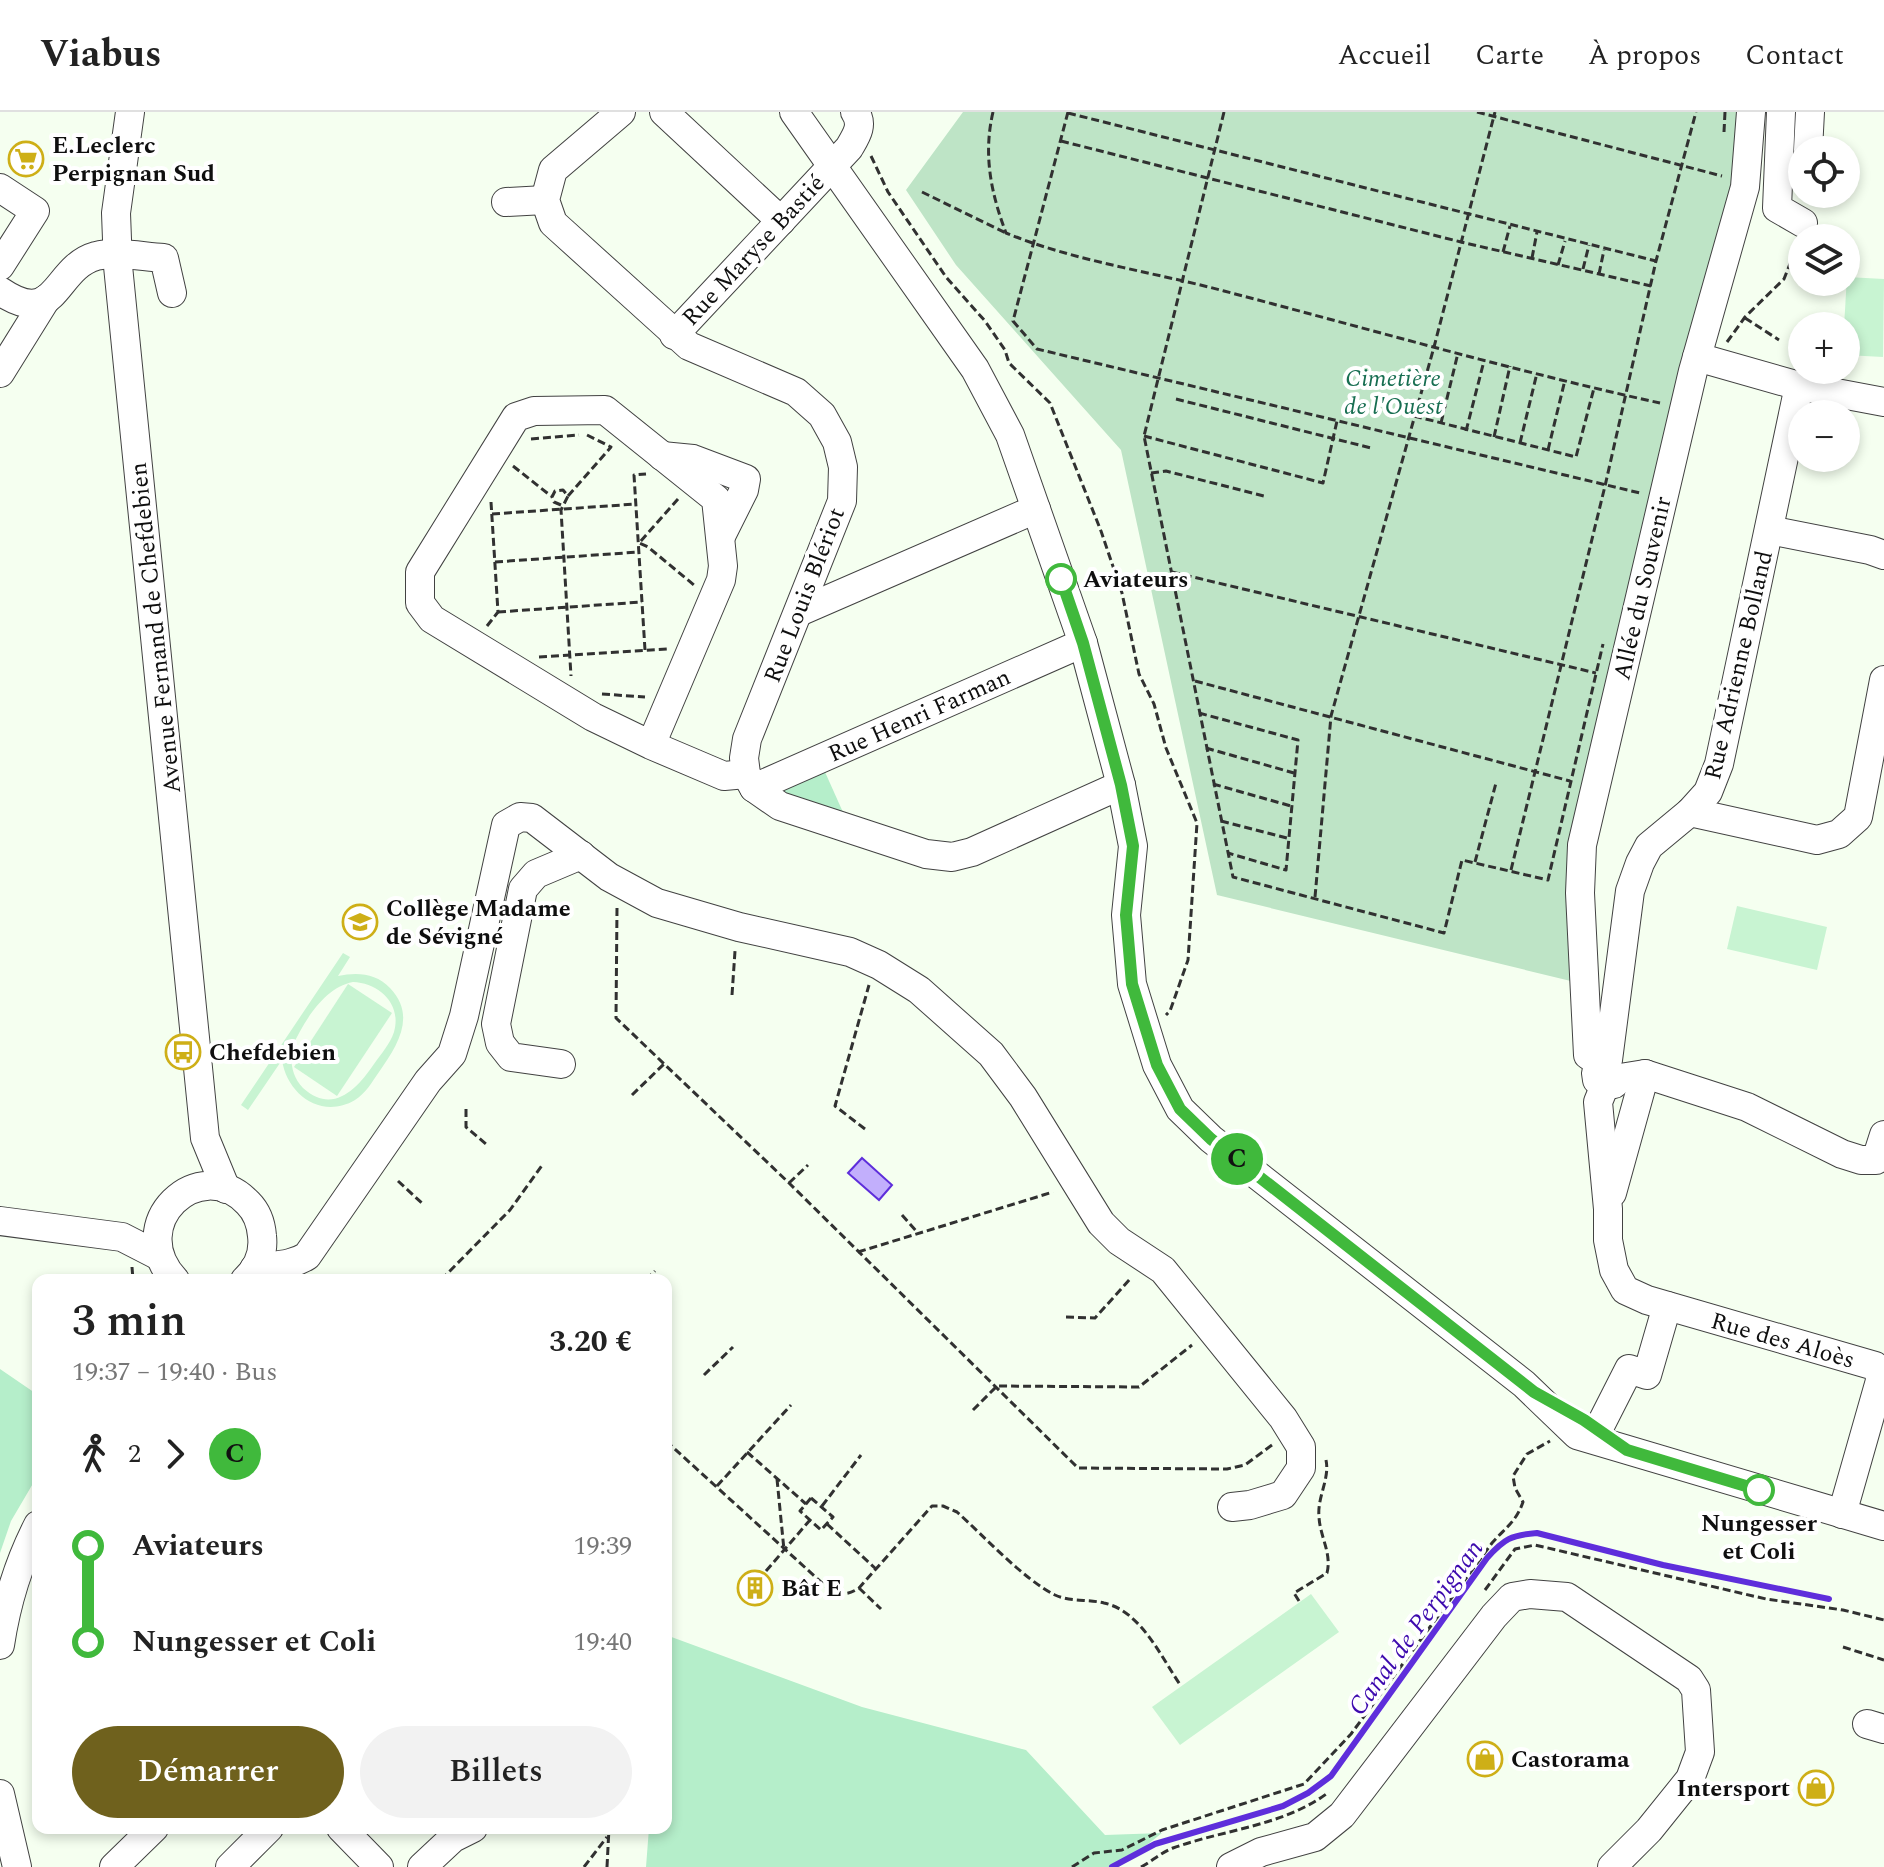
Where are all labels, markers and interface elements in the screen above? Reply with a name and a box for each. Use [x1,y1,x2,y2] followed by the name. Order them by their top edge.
[40,26,162,84] text: Viabus
[1338,34,1431,77] text: Accueil
[1475,34,1544,77] text: Carte
[1588,34,1701,77] text: À propos
[1745,34,1844,77] text: Contact
[52,128,215,192] place label: E.Leclerc Perpignan Sud
[1788,136,1860,472] map controls
[1788,136,1860,208] button: locate
[7,140,45,178] supermarket icon: E.Leclerc Perpignan Sud
[674,167,834,335] street label: Rue Maryse Bastié
[1788,224,1860,296] button: layers
[1788,312,1860,384] button: +
[1344,361,1443,425] park label: Cimetière de l'Ouest
[1788,400,1860,472] button: −
[121,460,191,795] street label: Avenue Fernand de Chefdebien
[1604,493,1682,684] street label: Allée du Souvenir
[755,502,855,688] street label: Rue Louis Blériot
[1695,547,1783,783] street label: Rue Adrienne Bolland
[1083,562,1188,598] place label: Aviateurs
[1046,564,1076,594] marker: Aviateurs
[822,659,1017,772] street label: Rue Henri Farman
[386,891,571,955] place label: Collège Madame de Sévigné
[341,903,379,941] school or university icon: Collège Madame de Sévigné
[164,1033,202,1071] bus stop icon: Chefdebien
[209,1035,336,1071] place label: Chefdebien
[1211,1133,1263,1185] line badge: C
[1227,1137,1247,1180] text: C
[72,1288,186,1355] text: 3 min
[1707,1303,1859,1379] street label: Rue des Aloès
[549,1319,632,1365] text: 3.20 €
[72,1352,277,1392] text: 19:37 – 19:40 · Bus
[72,1432,116,1476] icon: walk
[153,1432,197,1476] icon: forward
[225,1432,245,1475] text: C
[128,1434,141,1474] text: 2
[1744,1475,1774,1505] marker: Nungesser et Coli
[1701,1506,1818,1570] place label: Nungesser et Coli
[132,1523,264,1569] text: Aviateurs
[573,1526,632,1566] text: 19:39
[1338,1531,1494,1724] water label: Canal de Perpignan
[736,1569,774,1607] building icon: Bât E
[781,1571,842,1607] place label: Bât E
[132,1619,376,1665] text: Nungesser et Coli
[573,1622,632,1662] text: 19:40
[72,1726,344,1818] button: Démarrer
[360,1726,632,1818] button: Billets
[1466,1740,1504,1778] shop icon: Castorama
[1511,1742,1630,1778] place label: Castorama
[1797,1769,1835,1807] shop icon: Intersport
[1676,1771,1790,1807] place label: Intersport

